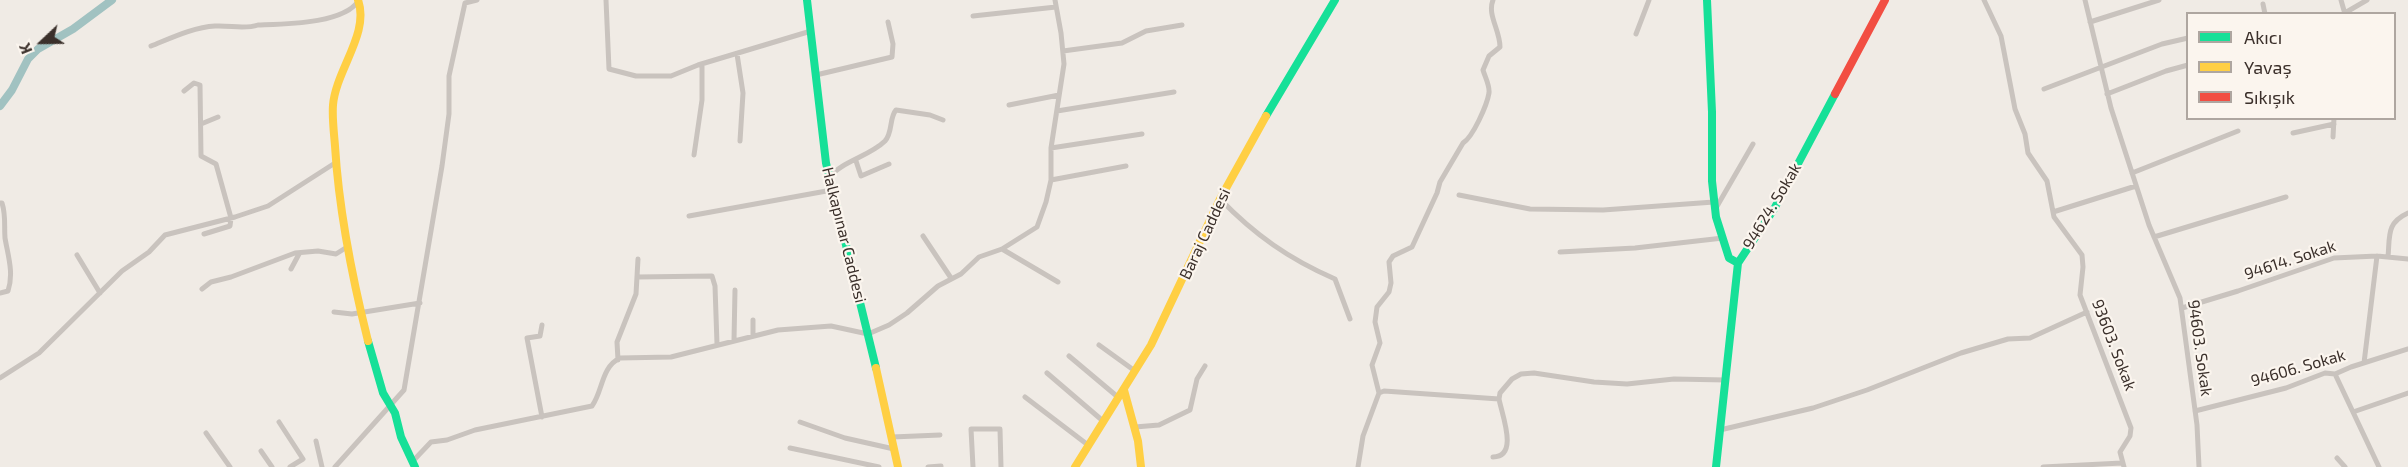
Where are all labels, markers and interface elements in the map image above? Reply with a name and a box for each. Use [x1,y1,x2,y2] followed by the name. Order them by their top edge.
[12,12,72,72] north arrow
[2186,12,2396,120] legend
[2244,26,2282,48] text: Akıcı
[14,41,36,57] text: K
[2244,56,2292,78] text: Yavaş
[2244,86,2295,108] text: Sıkışık
[1739,159,1805,253] street label: 94624. Sokak
[818,165,870,305] street label: Halkapınar Caddesi
[1176,185,1234,283] street label: Baraj Caddesi
[2242,236,2338,284] street label: 94614. Sokak
[2088,297,2140,393] street label: 93603. Sokak
[2184,299,2216,397] street label: 94603. Sokak
[2249,345,2347,391] street label: 94606. Sokak

